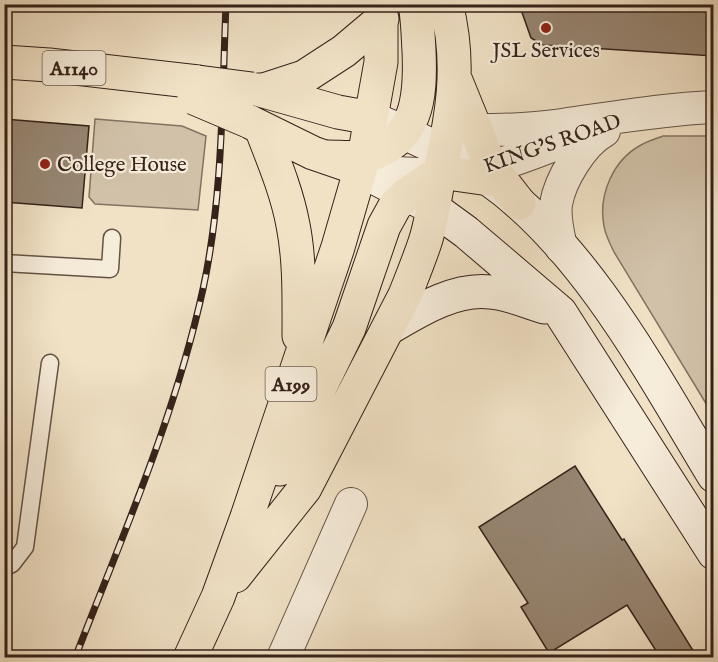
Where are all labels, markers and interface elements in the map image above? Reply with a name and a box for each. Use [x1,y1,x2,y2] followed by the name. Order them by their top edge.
[539,21,553,35] marker: JSL Services
[490,38,600,65] place label: JSL Services
[42,51,106,85] road number: A1140
[480,108,625,181] street label: KING'S ROAD
[57,152,187,179] place label: College House
[38,157,52,171] marker: College House
[266,367,316,401] road number: A199

